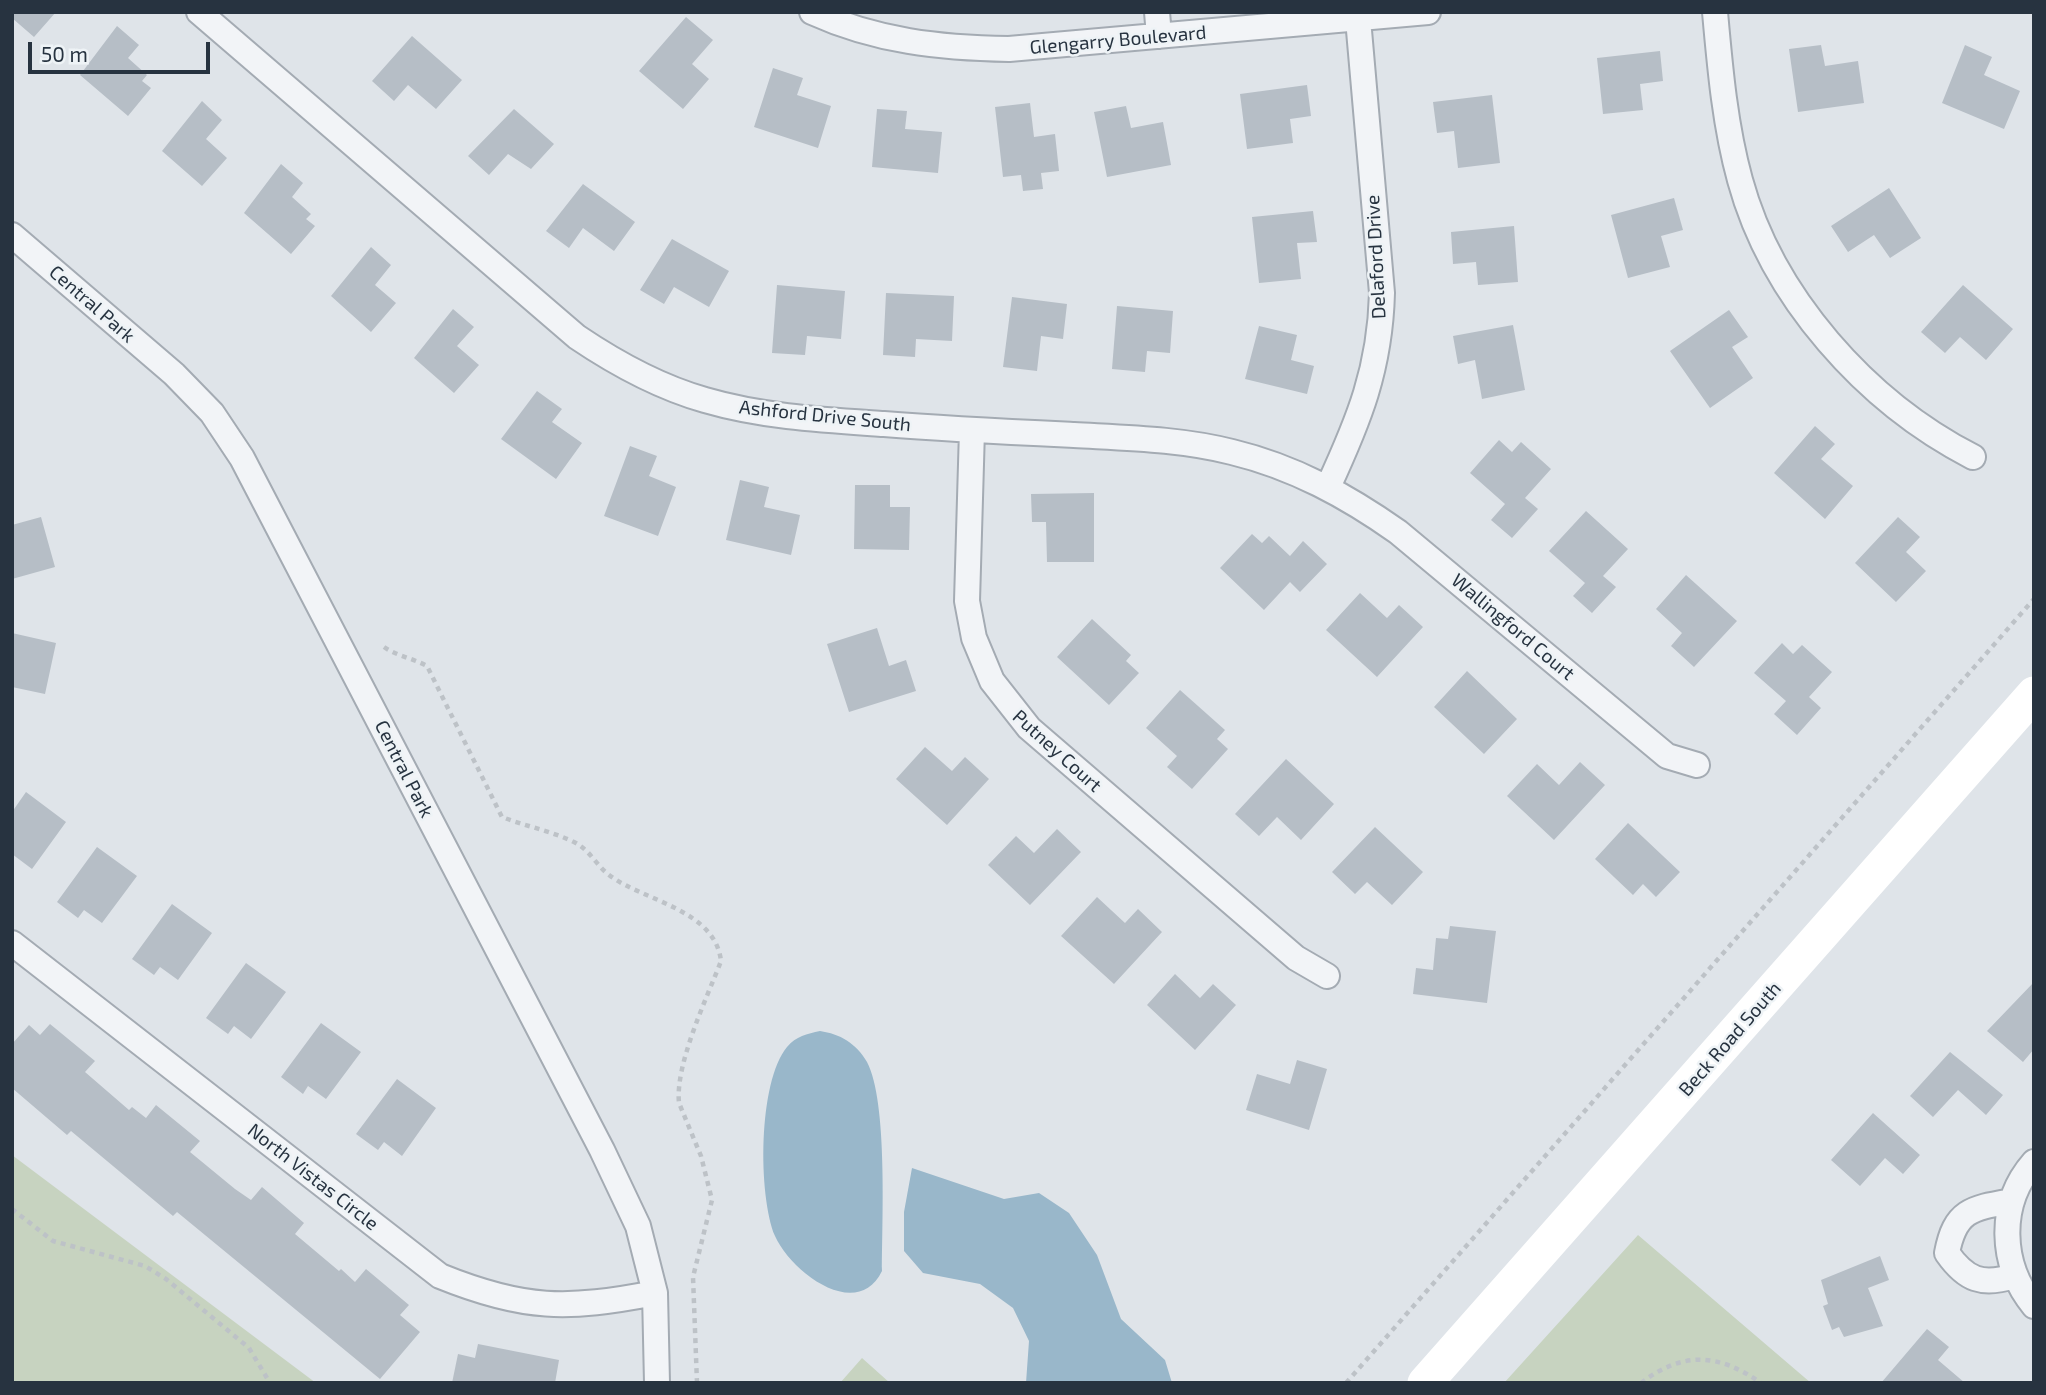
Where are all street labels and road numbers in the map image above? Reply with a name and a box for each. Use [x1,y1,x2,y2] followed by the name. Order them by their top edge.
[1029,21,1207,59] street label: Glengarry Boulevard
[1361,194,1391,320] street label: Delaford Drive
[44,261,140,347] street label: Central Park
[738,396,912,436] street label: Ashford Drive South
[1447,569,1579,685] street label: Wallingford Court
[1008,705,1106,797] street label: Putney Court
[370,717,438,821] street label: Central Park
[1674,977,1786,1101] street label: Beck Road South
[243,1119,383,1235] street label: North Vistas Circle

